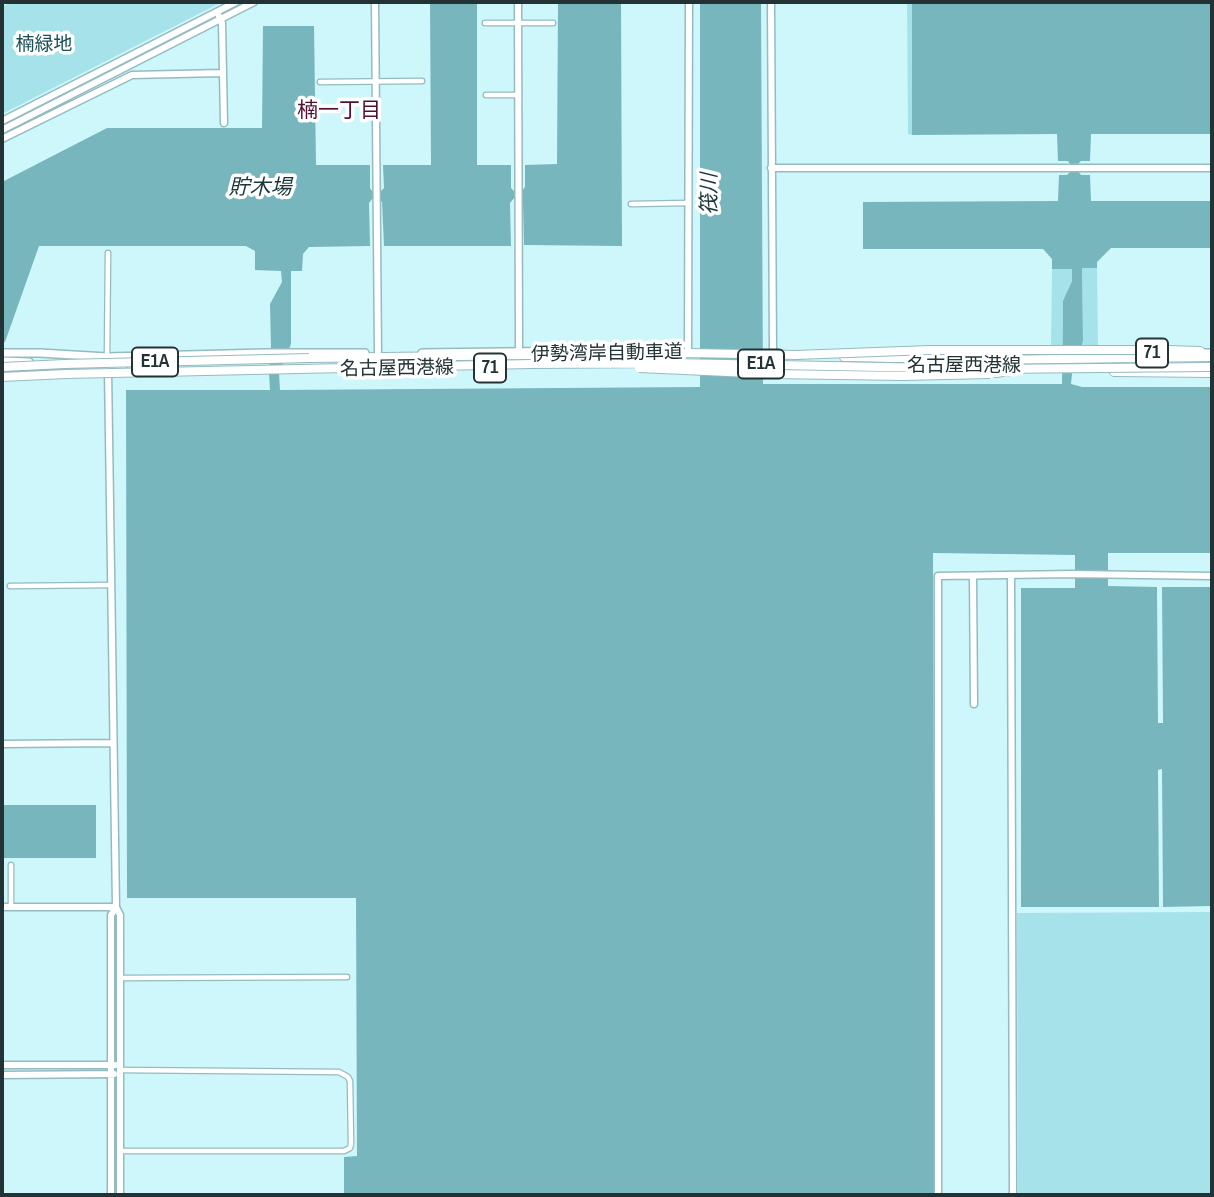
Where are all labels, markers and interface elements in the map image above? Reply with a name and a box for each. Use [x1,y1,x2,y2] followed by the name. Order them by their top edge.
[16,34,72,56] park label: 楠緑地
[297,98,381,124] district label: 楠一丁目
[697,173,723,215] water label: 筏川
[229,175,291,201] water label: 貯木場
[1136,338,1168,368] road number: 71
[531,341,683,367] street label: 伊勢湾岸自動車道
[132,348,178,376] road number: E1A
[738,350,784,378] road number: E1A
[474,354,506,382] road number: 71
[907,355,1021,377] street label: 名古屋西港線
[340,357,454,381] street label: 名古屋西港線

